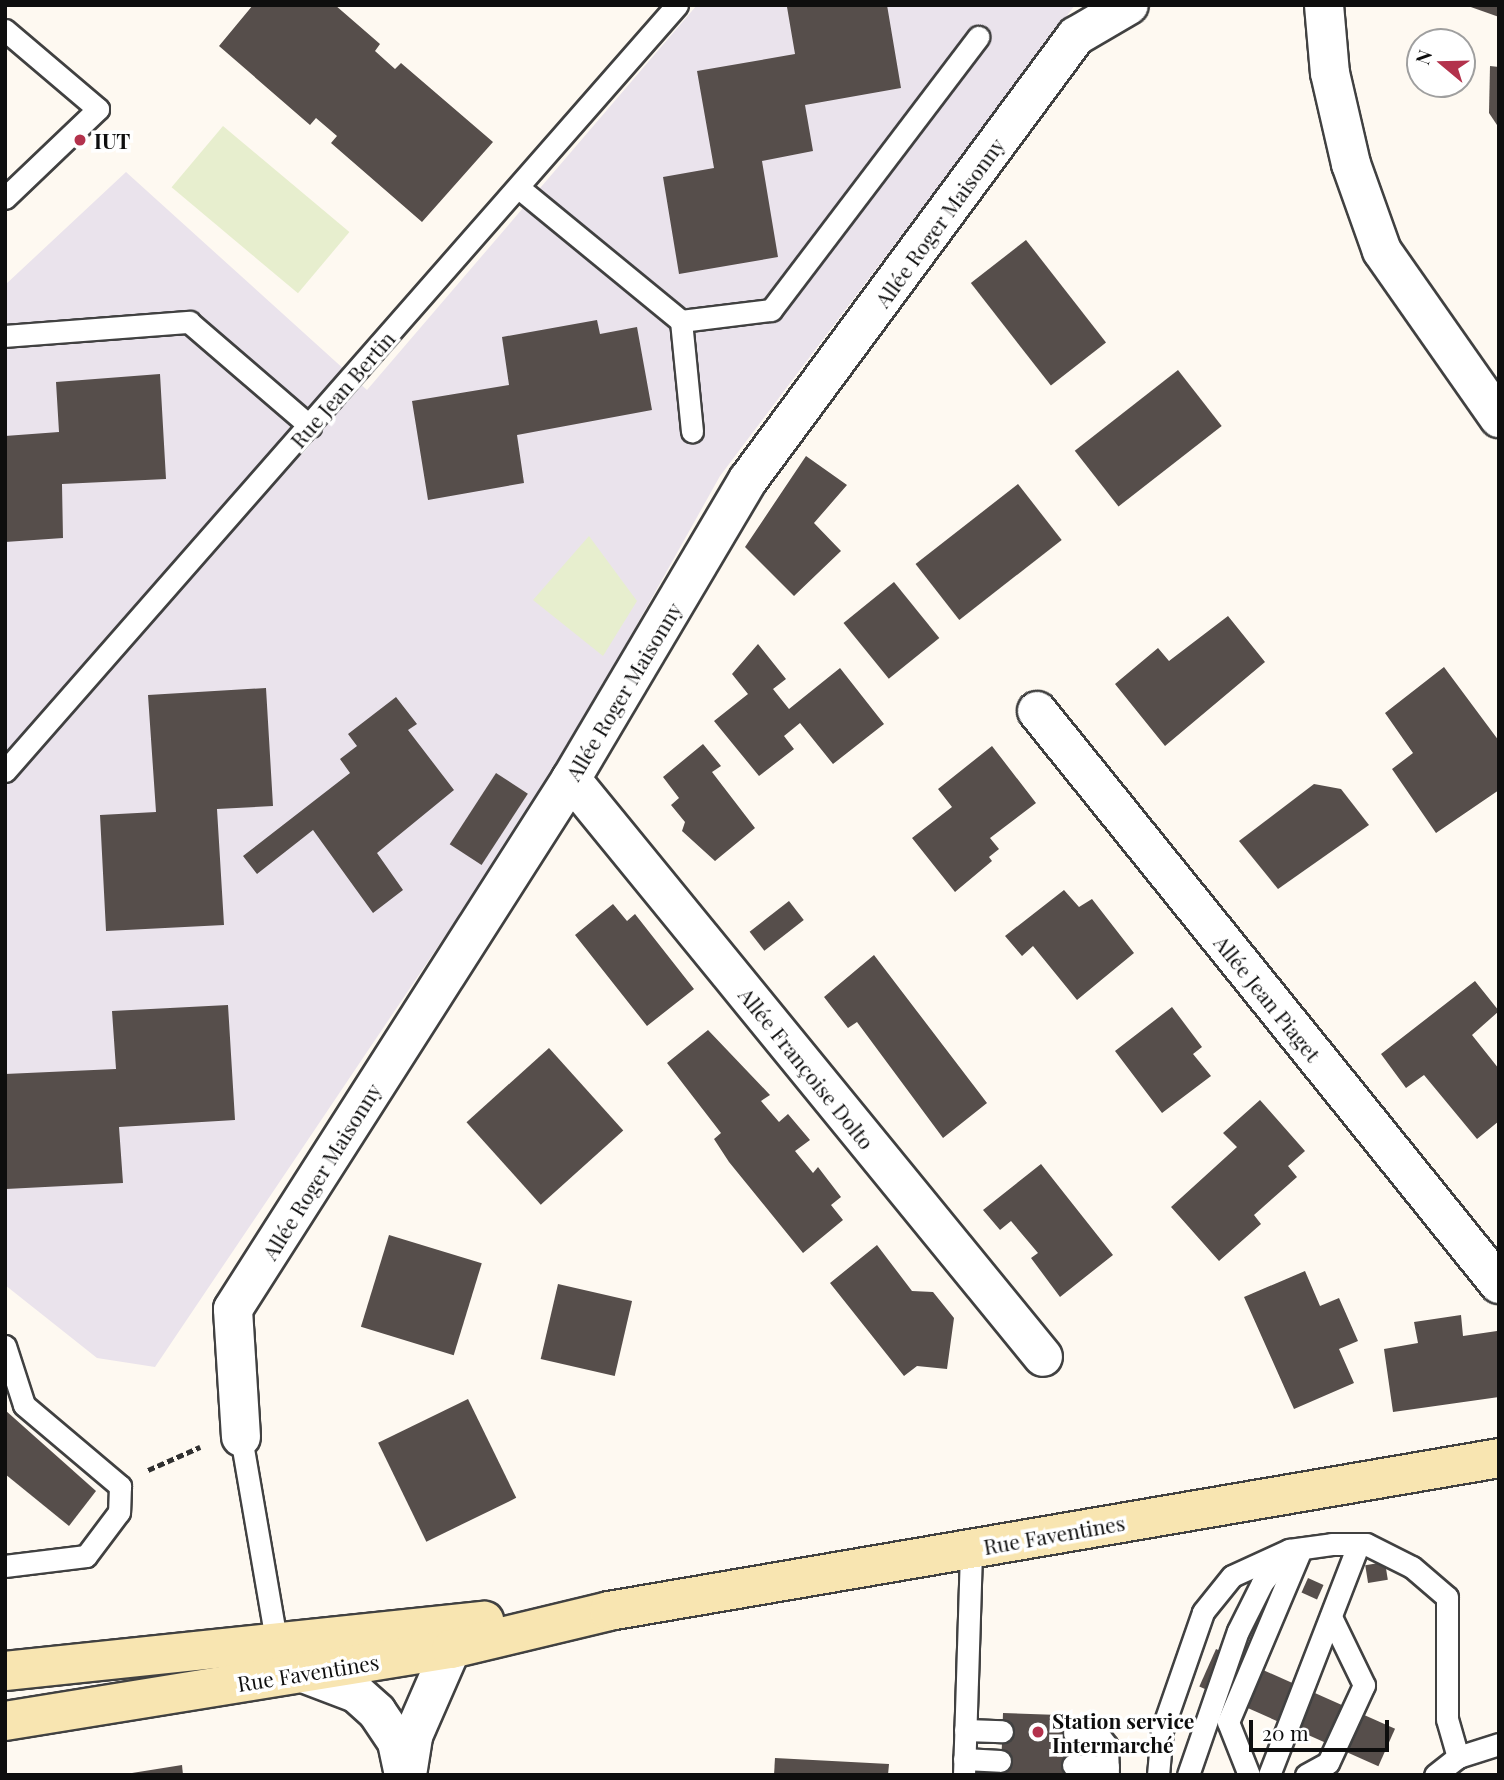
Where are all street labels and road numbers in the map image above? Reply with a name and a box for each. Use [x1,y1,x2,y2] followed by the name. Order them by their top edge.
[869,132,1009,312] street label: Allée Roger Maisonny
[285,326,399,452] street label: Rue Jean Bertin
[560,597,686,785] street label: Allée Roger Maisonny
[1210,930,1326,1066] street label: Allée Jean Piaget
[734,982,880,1154] street label: Allée Françoise Dolto
[256,1078,386,1264] street label: Allée Roger Maisonny
[981,1509,1127,1559] street label: Rue Faventines
[235,1648,381,1696] street label: Rue Faventines

